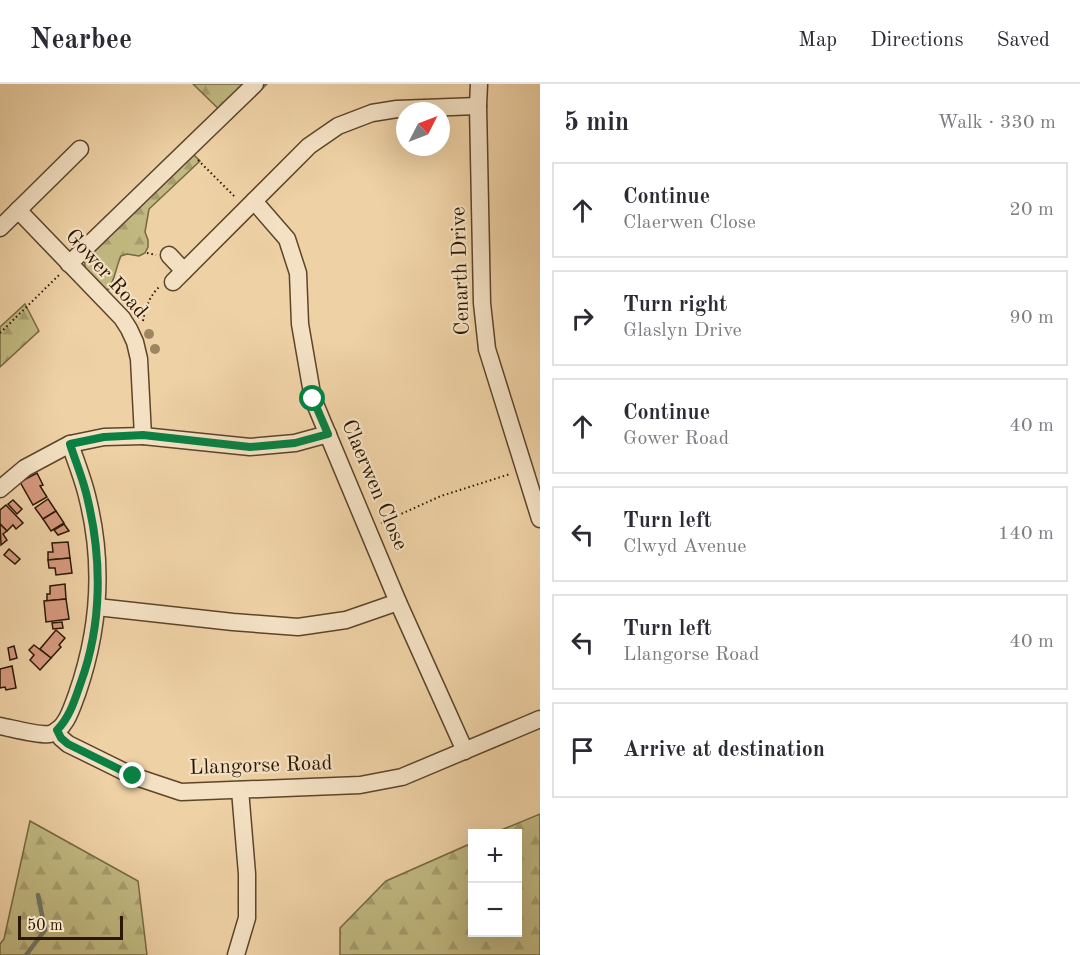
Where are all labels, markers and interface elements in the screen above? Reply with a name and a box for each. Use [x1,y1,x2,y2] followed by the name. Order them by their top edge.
[30,27,132,55] text: Nearbee
[798,30,837,51] text: Map
[870,30,964,51] text: Directions
[997,30,1050,51] text: Saved
[396,102,450,156] north arrow
[564,110,629,136] text: 5 min
[937,113,1056,133] text: Walk · 330 m
[623,186,710,208] text: Continue
[566,194,599,227] icon: ahead
[1009,200,1054,220] text: 20 m
[448,206,474,336] street label: Cenarth Drive
[623,213,756,233] text: Claerwen Close
[61,226,151,322] street label: Gower Road
[623,294,727,316] text: Turn right
[566,302,599,335] icon: right
[1009,308,1054,328] text: 90 m
[623,321,742,341] text: Glaslyn Drive
[299,385,325,411] route start
[623,402,710,424] text: Continue
[566,410,599,443] icon: ahead
[1009,416,1054,436] text: 40 m
[337,417,411,553] street label: Claerwen Close
[623,429,729,449] text: Gower Road
[623,510,712,532] text: Turn left
[566,518,599,551] icon: left
[998,524,1054,544] text: 140 m
[623,537,747,557] text: Clwyd Avenue
[623,618,712,640] text: Turn left
[566,626,599,659] icon: left
[1009,632,1054,652] text: 40 m
[623,645,759,665] text: Llangorse Road
[566,734,599,767] icon: arrive
[623,739,825,761] text: Arrive at destination
[189,753,333,779] street label: Llangorse Road
[119,762,145,788] route end
[468,829,522,937] map controls
[468,829,522,883] button: +
[468,883,522,937] button: −
[18,913,123,940] scale bar
[27,918,63,934] text: 50 m

